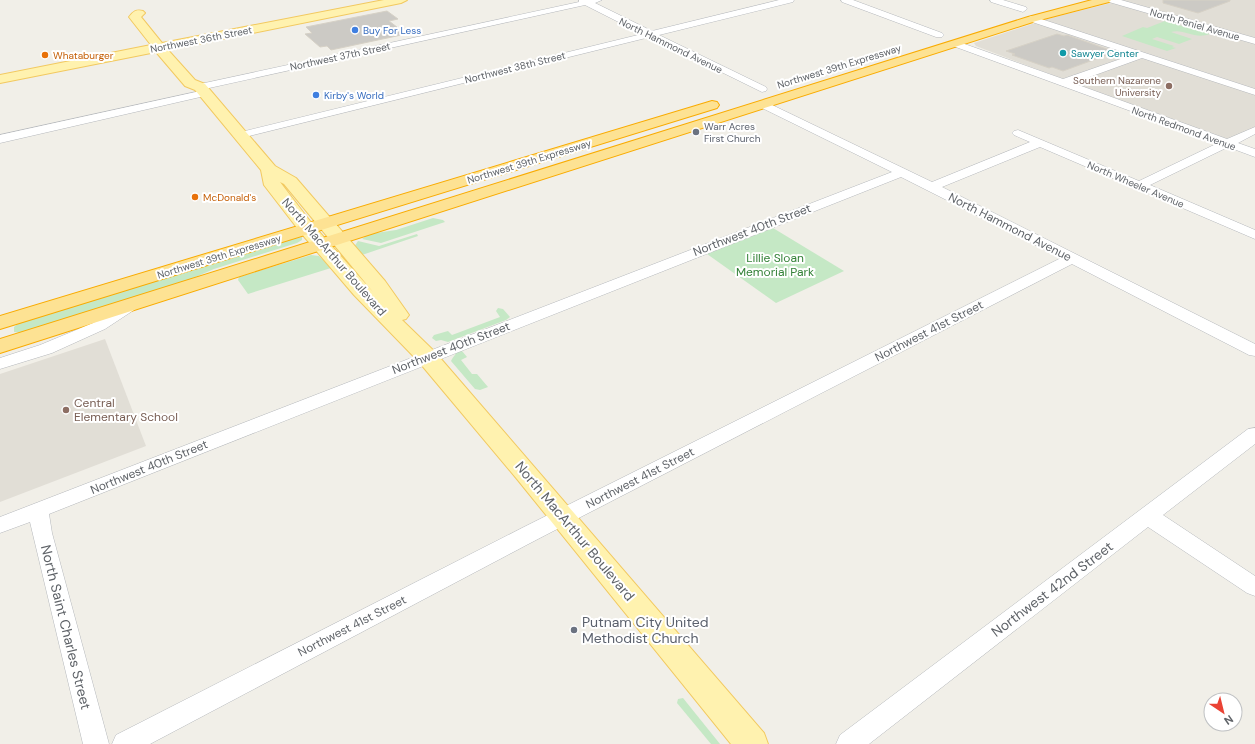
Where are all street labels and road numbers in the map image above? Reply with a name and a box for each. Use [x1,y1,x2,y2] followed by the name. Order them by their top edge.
[1148,5,1242,44] street label: North Peniel Avenue
[617,15,725,76] street label: North Hammond Avenue
[149,23,253,56] street label: Northwest 36th Street
[289,39,392,73] street label: Northwest 37th Street
[775,41,903,92] street label: Northwest 39th Expressway
[463,49,567,86] street label: Northwest 38th Street
[1130,104,1238,153] street label: North Redmond Avenue
[465,136,593,187] street label: Northwest 39th Expressway
[1085,158,1186,211] street label: North Wheeler Avenue
[946,189,1074,265] street label: North Hammond Avenue
[278,195,390,319] street label: North MacArthur Boulevard
[691,200,814,260] street label: Northwest 40th Street
[155,231,283,282] street label: Northwest 39th Expressway
[872,297,986,365] street label: Northwest 41st Street
[390,318,513,378] street label: Northwest 40th Street
[88,436,210,498] street label: Northwest 40th Street
[583,444,697,512] street label: Northwest 41st Street
[511,458,639,604] street label: North MacArthur Boulevard
[988,537,1116,641] street label: Northwest 42nd Street
[37,543,95,711] street label: North Saint Charles Street
[295,592,409,660] street label: Northwest 41st Street

